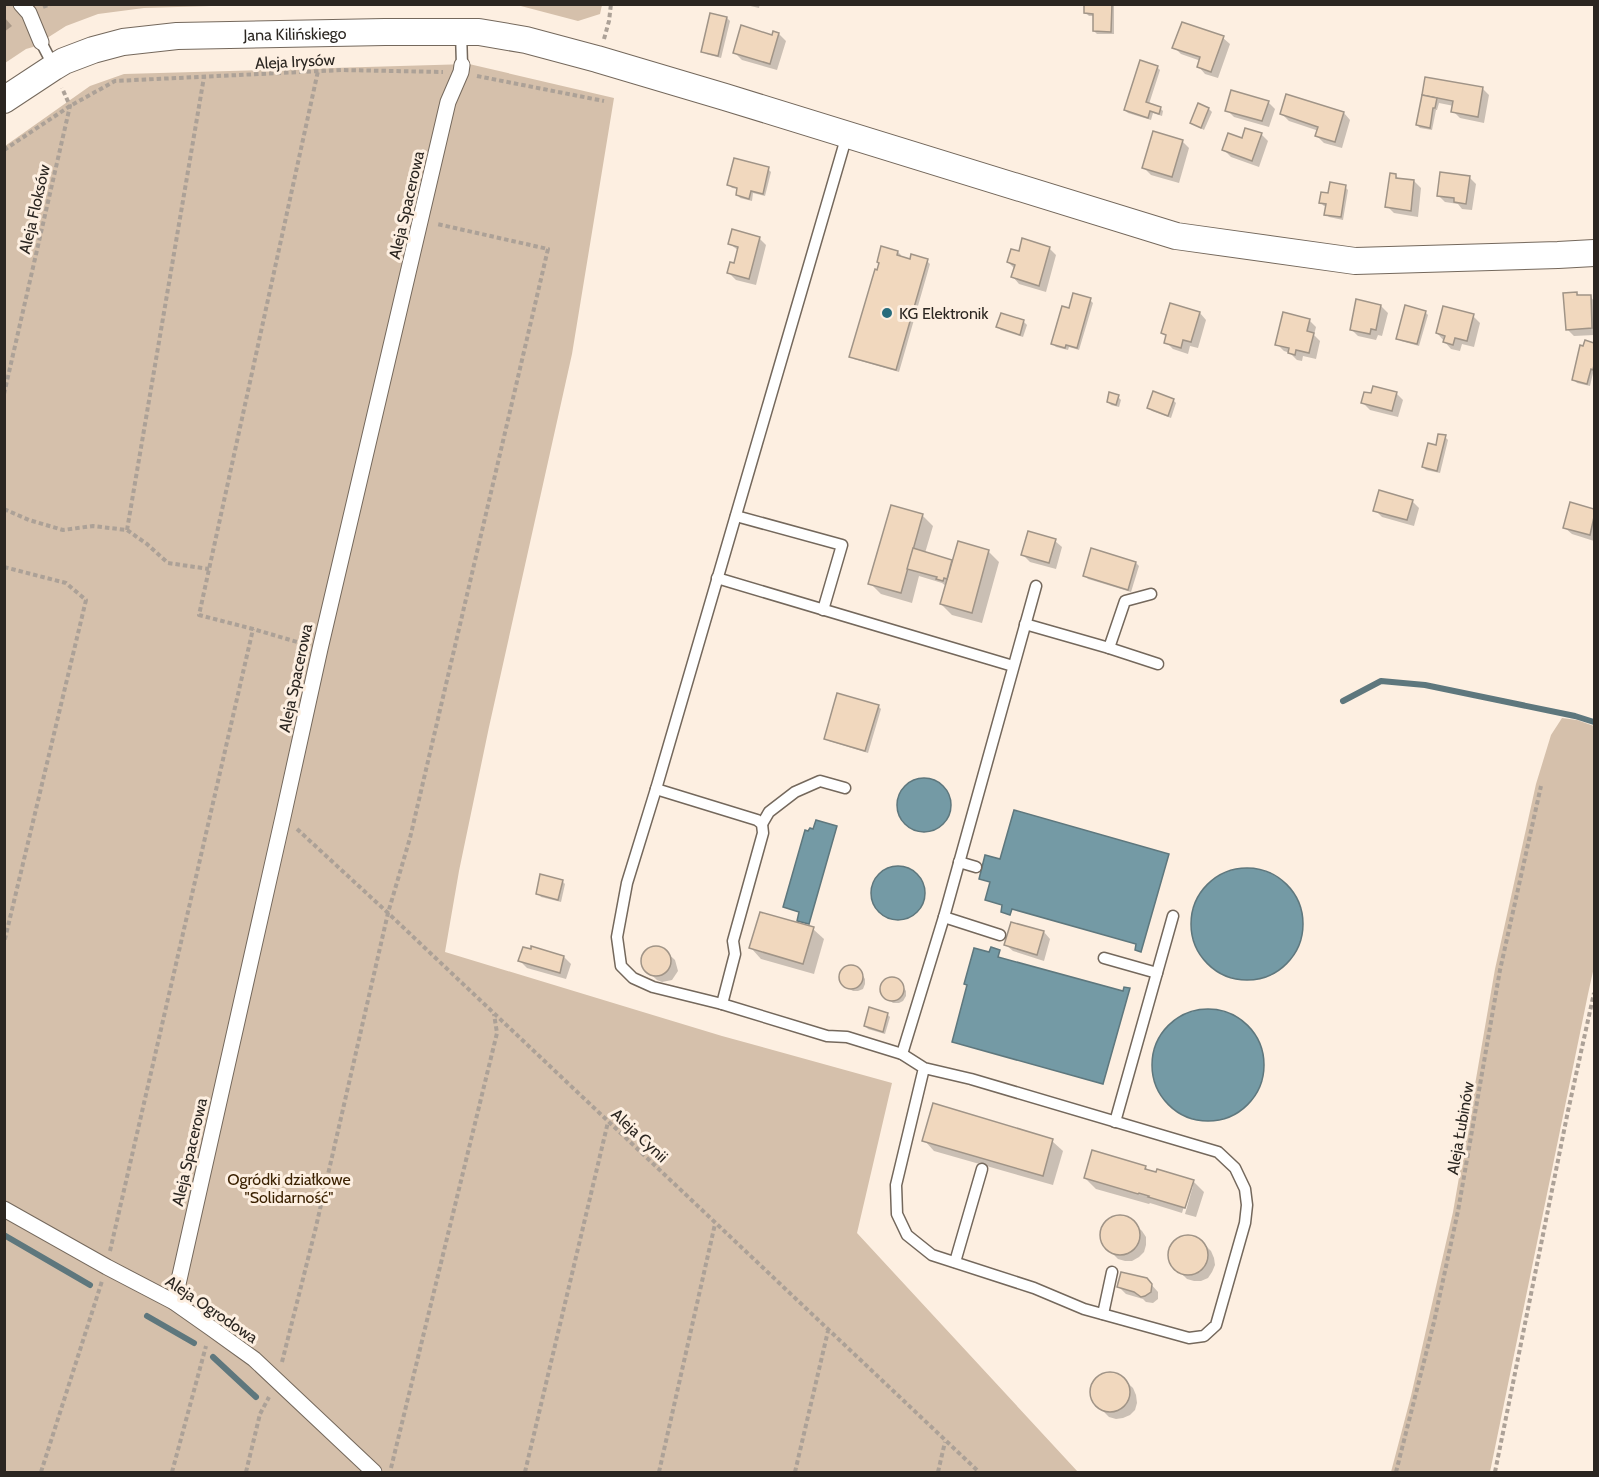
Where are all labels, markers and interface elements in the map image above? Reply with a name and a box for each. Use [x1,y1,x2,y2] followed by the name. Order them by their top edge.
[242,24,347,45] street label: Jana Kilińskiego
[254,50,336,73] street label: Aleja Irysów
[385,149,428,261] street label: Aleja Spacerowa
[15,162,54,256] street label: Aleja Floksów
[899,304,989,323] place label: KG Elektronik
[880,306,894,320] marker: KG Elektronik
[275,622,316,734] street label: Aleja Spacerowa
[1443,1080,1478,1176] street label: Aleja Łubinów
[168,1096,211,1208] street label: Aleja Spacerowa
[608,1105,672,1166] street label: Aleja Cynii
[227,1170,351,1207] park label: Ogródki działkowe "Solidarność"
[162,1272,262,1347] street label: Aleja Ogrodowa

